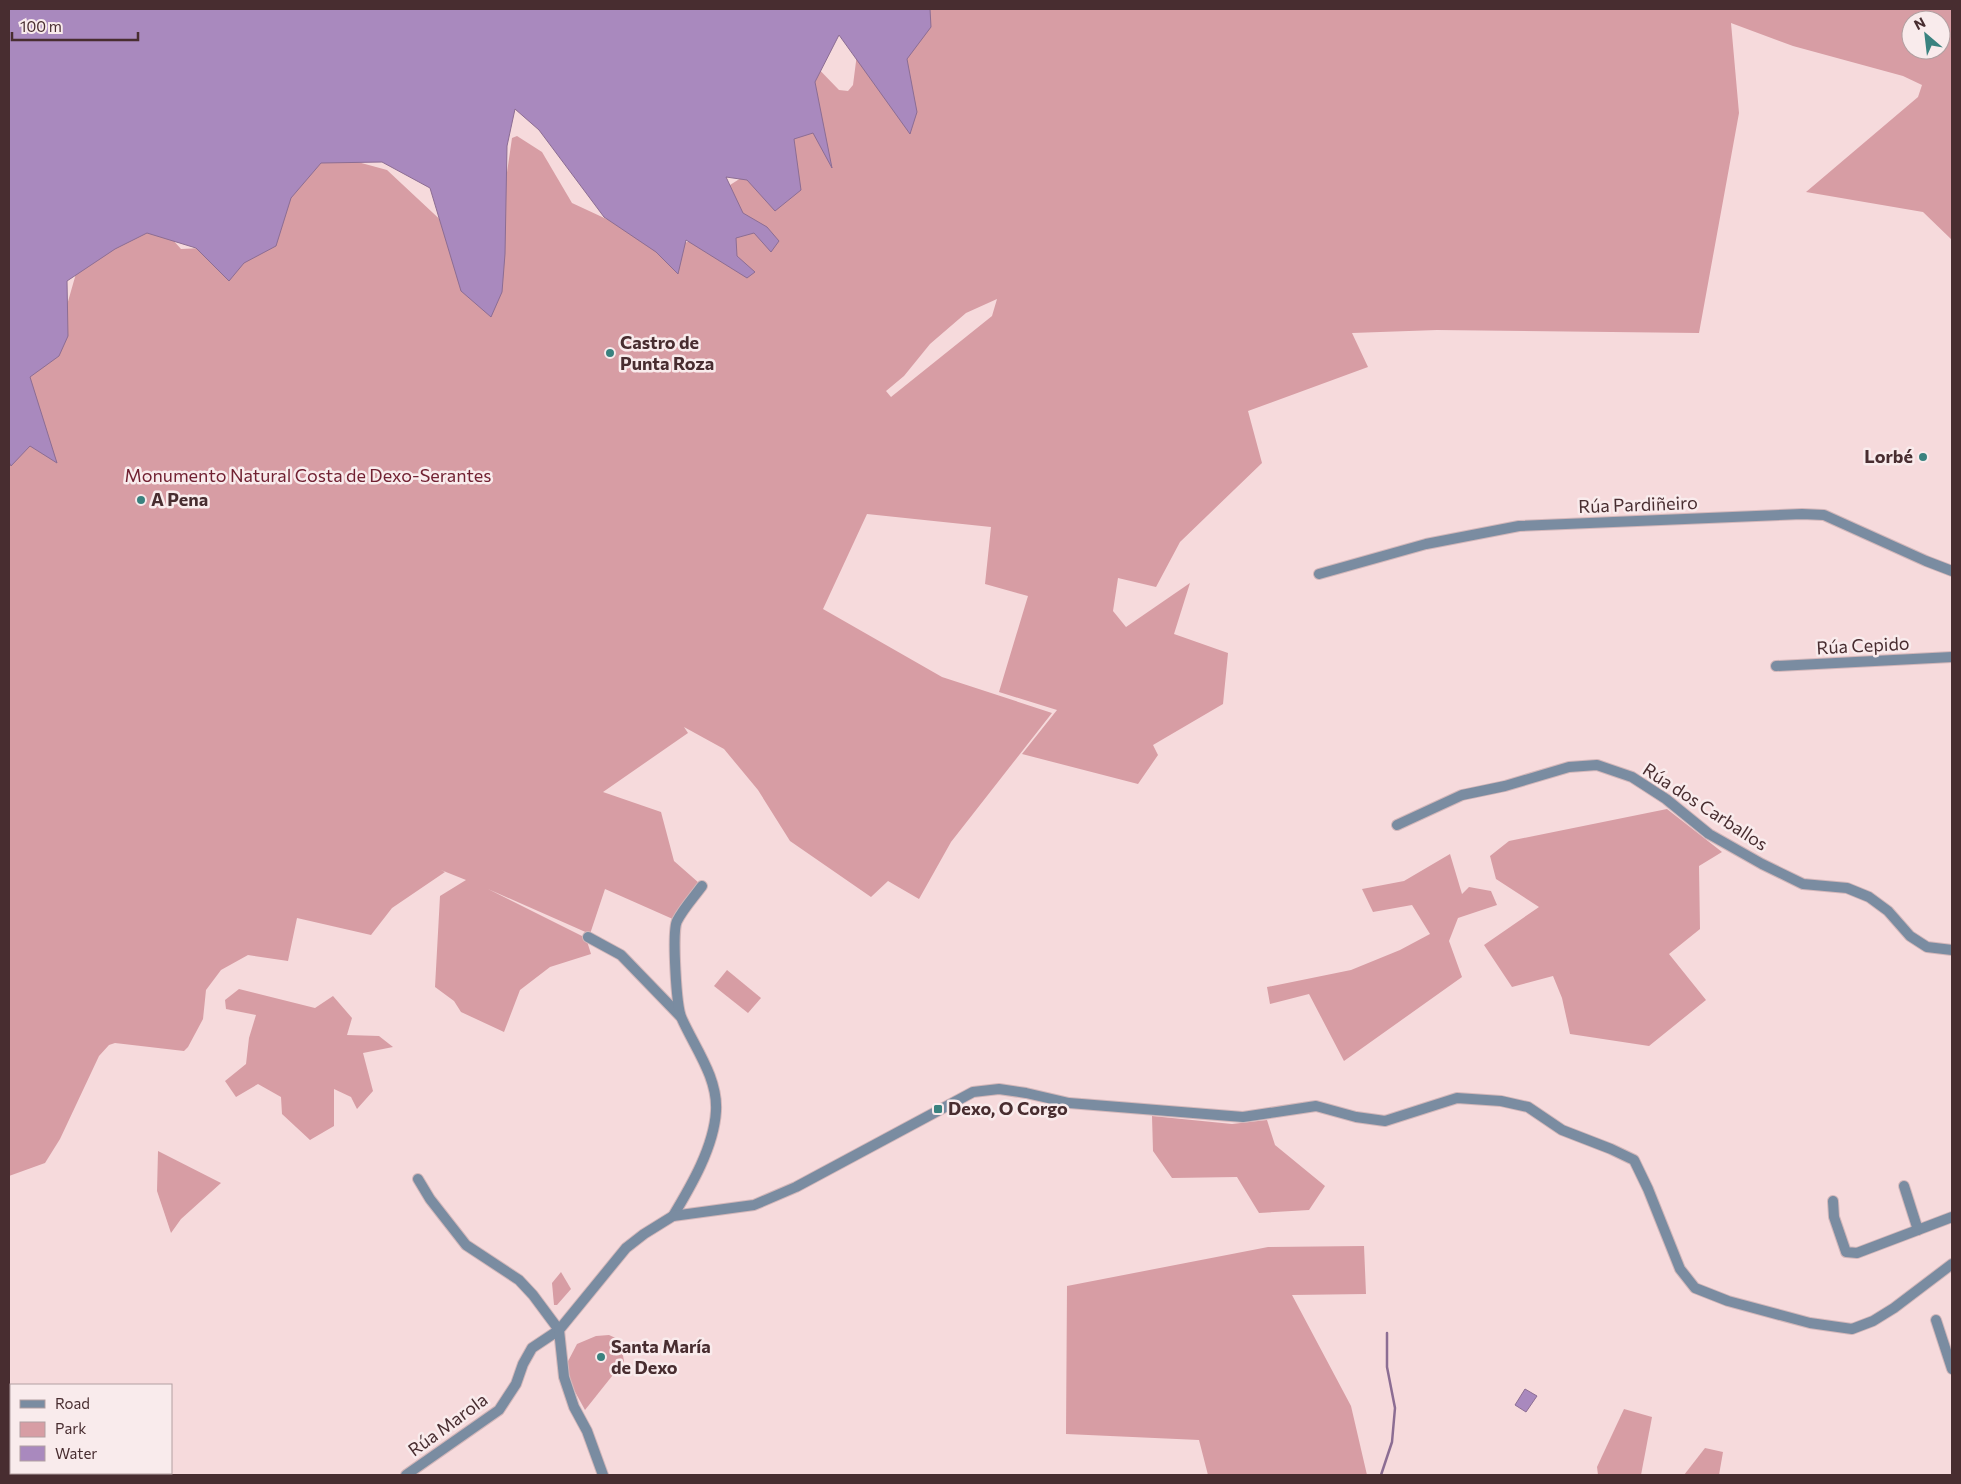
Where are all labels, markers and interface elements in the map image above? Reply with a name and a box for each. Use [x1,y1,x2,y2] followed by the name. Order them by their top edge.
[12,10,139,42] scale bar
[1901,10,1951,60] north arrow
[1911,13,1928,33] text: N
[20,17,62,35] text: 100 m
[620,331,714,374] place label: Castro de Punta Roza
[604,347,616,359] marker: Castro de Punta Roza
[1864,445,1913,467] place label: Lorbé
[1917,451,1929,463] marker: Lorbé
[125,464,491,486] park label: Monumento Natural Costa de Dexo-Serantes
[151,488,208,510] place label: A Pena
[1578,491,1698,517] street label: Rúa Pardiñeiro
[135,494,147,506] marker: A Pena
[1816,632,1910,658] street label: Rúa Cepido
[1639,758,1772,855] street label: Rúa dos Carballos
[948,1097,1068,1119] place label: Dexo, O Corgo
[932,1103,944,1115] marker: Dexo, O Corgo
[611,1335,711,1378] place label: Santa María de Dexo
[595,1351,607,1363] marker: Santa María de Dexo
[10,1384,172,1474] legend
[403,1388,491,1460] street label: Rúa Marola
[55,1394,90,1412] text: Road
[55,1419,86,1437] text: Park
[55,1444,97,1462] text: Water

